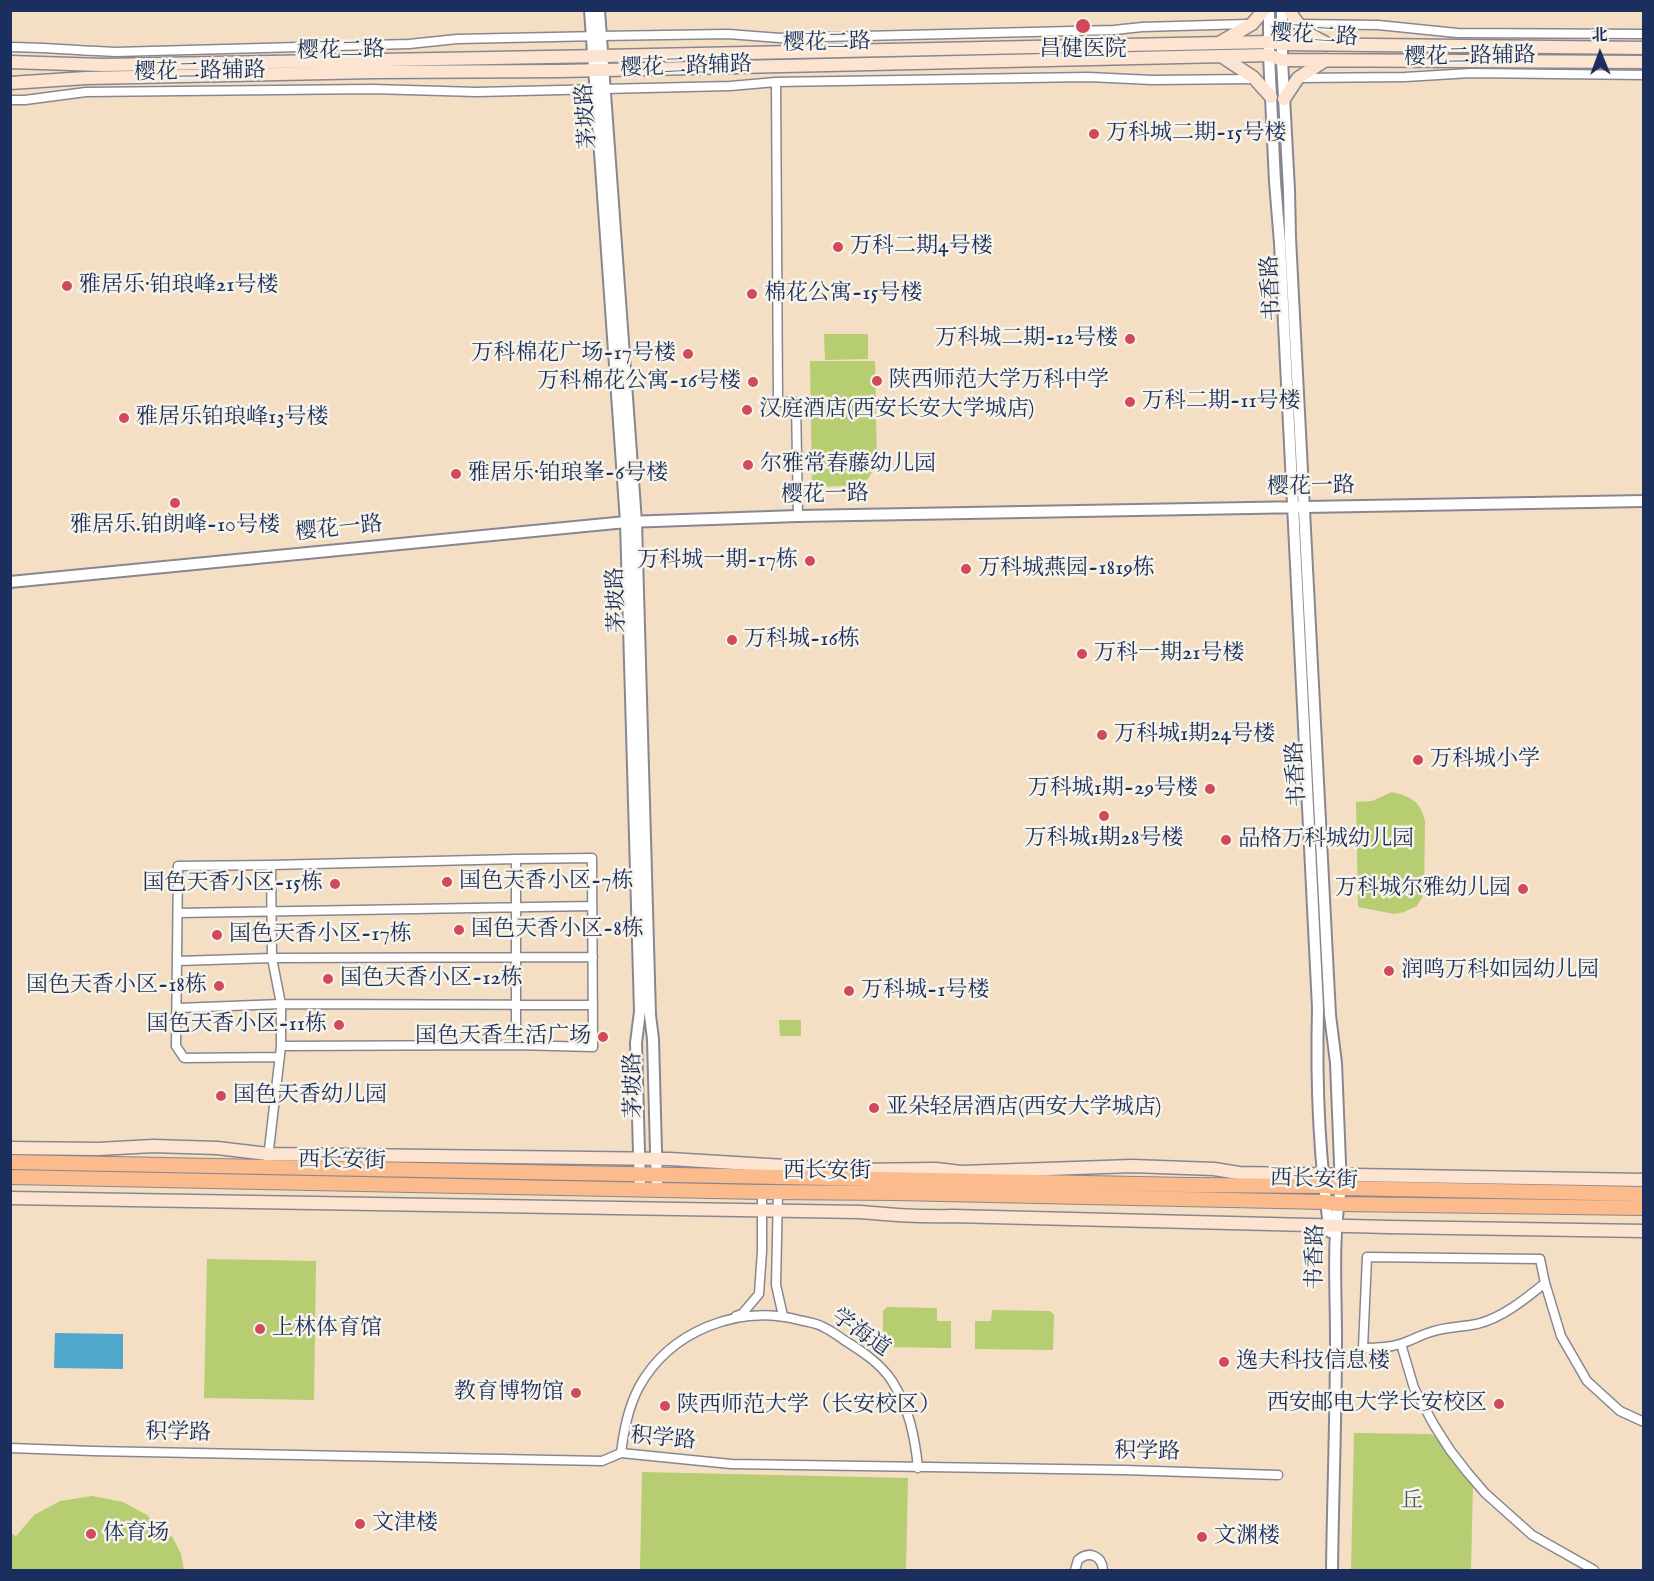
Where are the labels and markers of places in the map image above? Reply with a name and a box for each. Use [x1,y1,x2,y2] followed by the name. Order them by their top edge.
[1074,17,1092,35] marker: 昌健医院
[1039,37,1127,63] place label: 昌健医院
[1106,121,1286,147] place label: 万科城二期-15号楼
[1087,127,1101,141] marker: 万科城二期-15号楼
[850,234,993,260] place label: 万科二期4号楼
[831,240,845,254] marker: 万科二期4号楼
[79,273,278,299] place label: 雅居乐·铂琅峰21号楼
[60,279,74,293] marker: 雅居乐·铂琅峰21号楼
[764,281,922,307] place label: 棉花公寓-15号楼
[745,287,759,301] marker: 棉花公寓-15号楼
[935,326,1118,352] place label: 万科城二期-12号楼
[1123,332,1137,346] marker: 万科城二期-12号楼
[471,341,676,367] place label: 万科棉花广场-17号楼
[681,347,695,361] marker: 万科棉花广场-17号楼
[889,368,1109,394] place label: 陕西师范大学万科中学
[537,369,741,395] place label: 万科棉花公寓-16号楼
[870,374,884,388] marker: 陕西师范大学万科中学
[746,375,760,389] marker: 万科棉花公寓-16号楼
[1142,389,1301,415] place label: 万科二期-11号楼
[1123,395,1137,409] marker: 万科二期-11号楼
[759,397,1034,423] place label: 汉庭酒店(西安长安大学城店)
[740,403,754,417] marker: 汉庭酒店(西安长安大学城店)
[136,405,328,431] place label: 雅居乐铂琅峰13号楼
[117,411,131,425] marker: 雅居乐铂琅峰13号楼
[760,452,936,478] place label: 尔雅常春藤幼儿园
[741,458,755,472] marker: 尔雅常春藤幼儿园
[468,461,668,487] place label: 雅居乐·铂琅峯-6号楼
[449,467,463,481] marker: 雅居乐·铂琅峯-6号楼
[168,496,182,510] marker: 雅居乐.铂朗峰-10号楼
[70,513,280,539] place label: 雅居乐.铂朗峰-10号楼
[637,548,798,574] place label: 万科城一期-17栋
[803,554,817,568] marker: 万科城一期-17栋
[978,556,1155,582] place label: 万科城燕园-1819栋
[959,562,973,576] marker: 万科城燕园-1819栋
[744,627,860,653] place label: 万科城-16栋
[725,633,739,647] marker: 万科城-16栋
[1094,641,1245,667] place label: 万科一期21号楼
[1075,647,1089,661] marker: 万科一期21号楼
[1114,722,1275,748] place label: 万科城1期24号楼
[1095,728,1109,742] marker: 万科城1期24号楼
[1430,747,1540,773] place label: 万科城小学
[1411,753,1425,767] marker: 万科城小学
[1028,776,1198,802] place label: 万科城1期-29号楼
[1203,782,1217,796] marker: 万科城1期-29号楼
[1097,809,1111,823] marker: 万科城1期28号楼
[1024,826,1184,852] place label: 万科城1期28号楼
[1238,827,1414,853] place label: 品格万科城幼儿园
[1219,833,1233,847] marker: 品格万科城幼儿园
[459,869,634,895] place label: 国色天香小区-7栋
[143,871,323,897] place label: 国色天香小区-15栋
[440,875,454,889] marker: 国色天香小区-7栋
[1335,876,1511,902] place label: 万科城尔雅幼儿园
[328,877,342,891] marker: 国色天香小区-15栋
[1516,882,1530,896] marker: 万科城尔雅幼儿园
[471,917,644,943] place label: 国色天香小区-8栋
[229,922,412,948] place label: 国色天香小区-17栋
[452,923,466,937] marker: 国色天香小区-8栋
[210,928,224,942] marker: 国色天香小区-17栋
[1401,958,1599,984] place label: 润鸣万科如园幼儿园
[1382,964,1396,978] marker: 润鸣万科如园幼儿园
[340,966,523,992] place label: 国色天香小区-12栋
[321,972,335,986] marker: 国色天香小区-12栋
[26,973,207,999] place label: 国色天香小区-18栋
[861,978,989,1004] place label: 万科城-1号楼
[212,979,226,993] marker: 国色天香小区-18栋
[842,984,856,998] marker: 万科城-1号楼
[146,1012,327,1038] place label: 国色天香小区-11栋
[332,1018,346,1032] marker: 国色天香小区-11栋
[415,1024,591,1050] place label: 国色天香生活广场
[596,1030,610,1044] marker: 国色天香生活广场
[233,1083,387,1109] place label: 国色天香幼儿园
[214,1089,228,1103] marker: 国色天香幼儿园
[886,1095,1161,1121] place label: 亚朵轻居酒店(西安大学城店)
[867,1101,881,1115] marker: 亚朵轻居酒店(西安大学城店)
[272,1316,382,1342] place label: 上林体育馆
[253,1322,267,1336] marker: 上林体育馆
[1236,1349,1390,1375] place label: 逸夫科技信息楼
[1217,1355,1231,1369] marker: 逸夫科技信息楼
[454,1380,564,1406] place label: 教育博物馆
[569,1386,583,1400] marker: 教育博物馆
[1267,1391,1487,1417] place label: 西安邮电大学长安校区
[677,1393,941,1419] place label: 陕西师范大学（长安校区）
[1492,1397,1506,1411] marker: 西安邮电大学长安校区
[658,1399,672,1413] marker: 陕西师范大学（长安校区）
[372,1511,438,1537] place label: 文津楼
[353,1517,367,1531] marker: 文津楼
[103,1521,169,1547] place label: 体育场
[1214,1524,1280,1550] place label: 文渊楼
[84,1527,98,1541] marker: 体育场
[1195,1530,1209,1544] marker: 文渊楼

